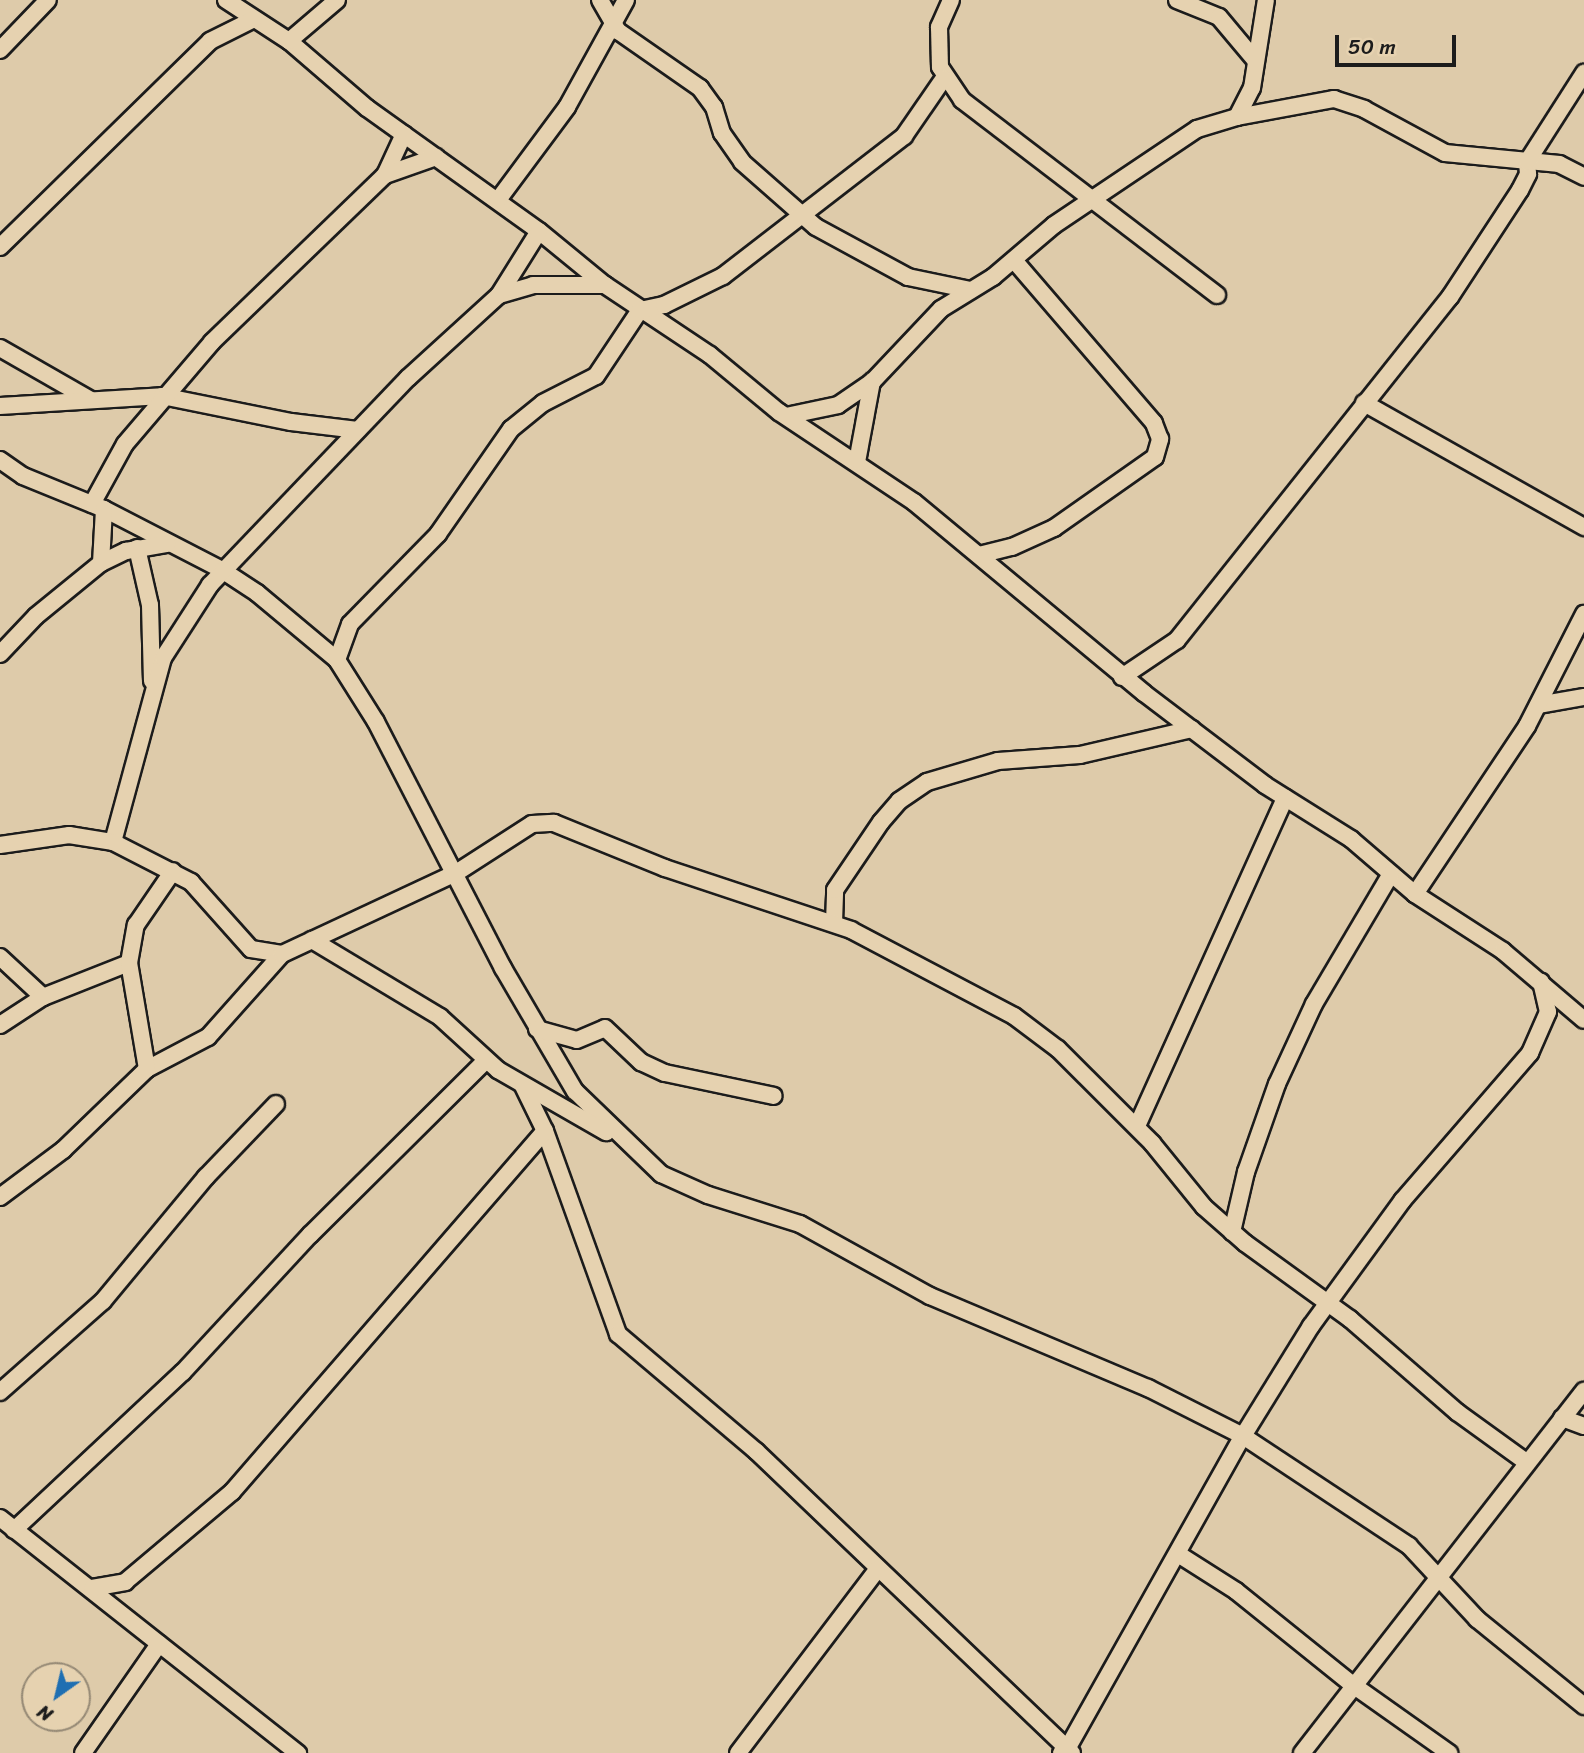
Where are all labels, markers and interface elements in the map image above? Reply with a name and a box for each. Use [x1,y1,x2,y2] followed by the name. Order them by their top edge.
[1339,21,1460,65] scale bar
[1348,28,1396,66] text: 50 m
[21,1662,91,1732] north arrow
[30,1696,60,1731] text: N

